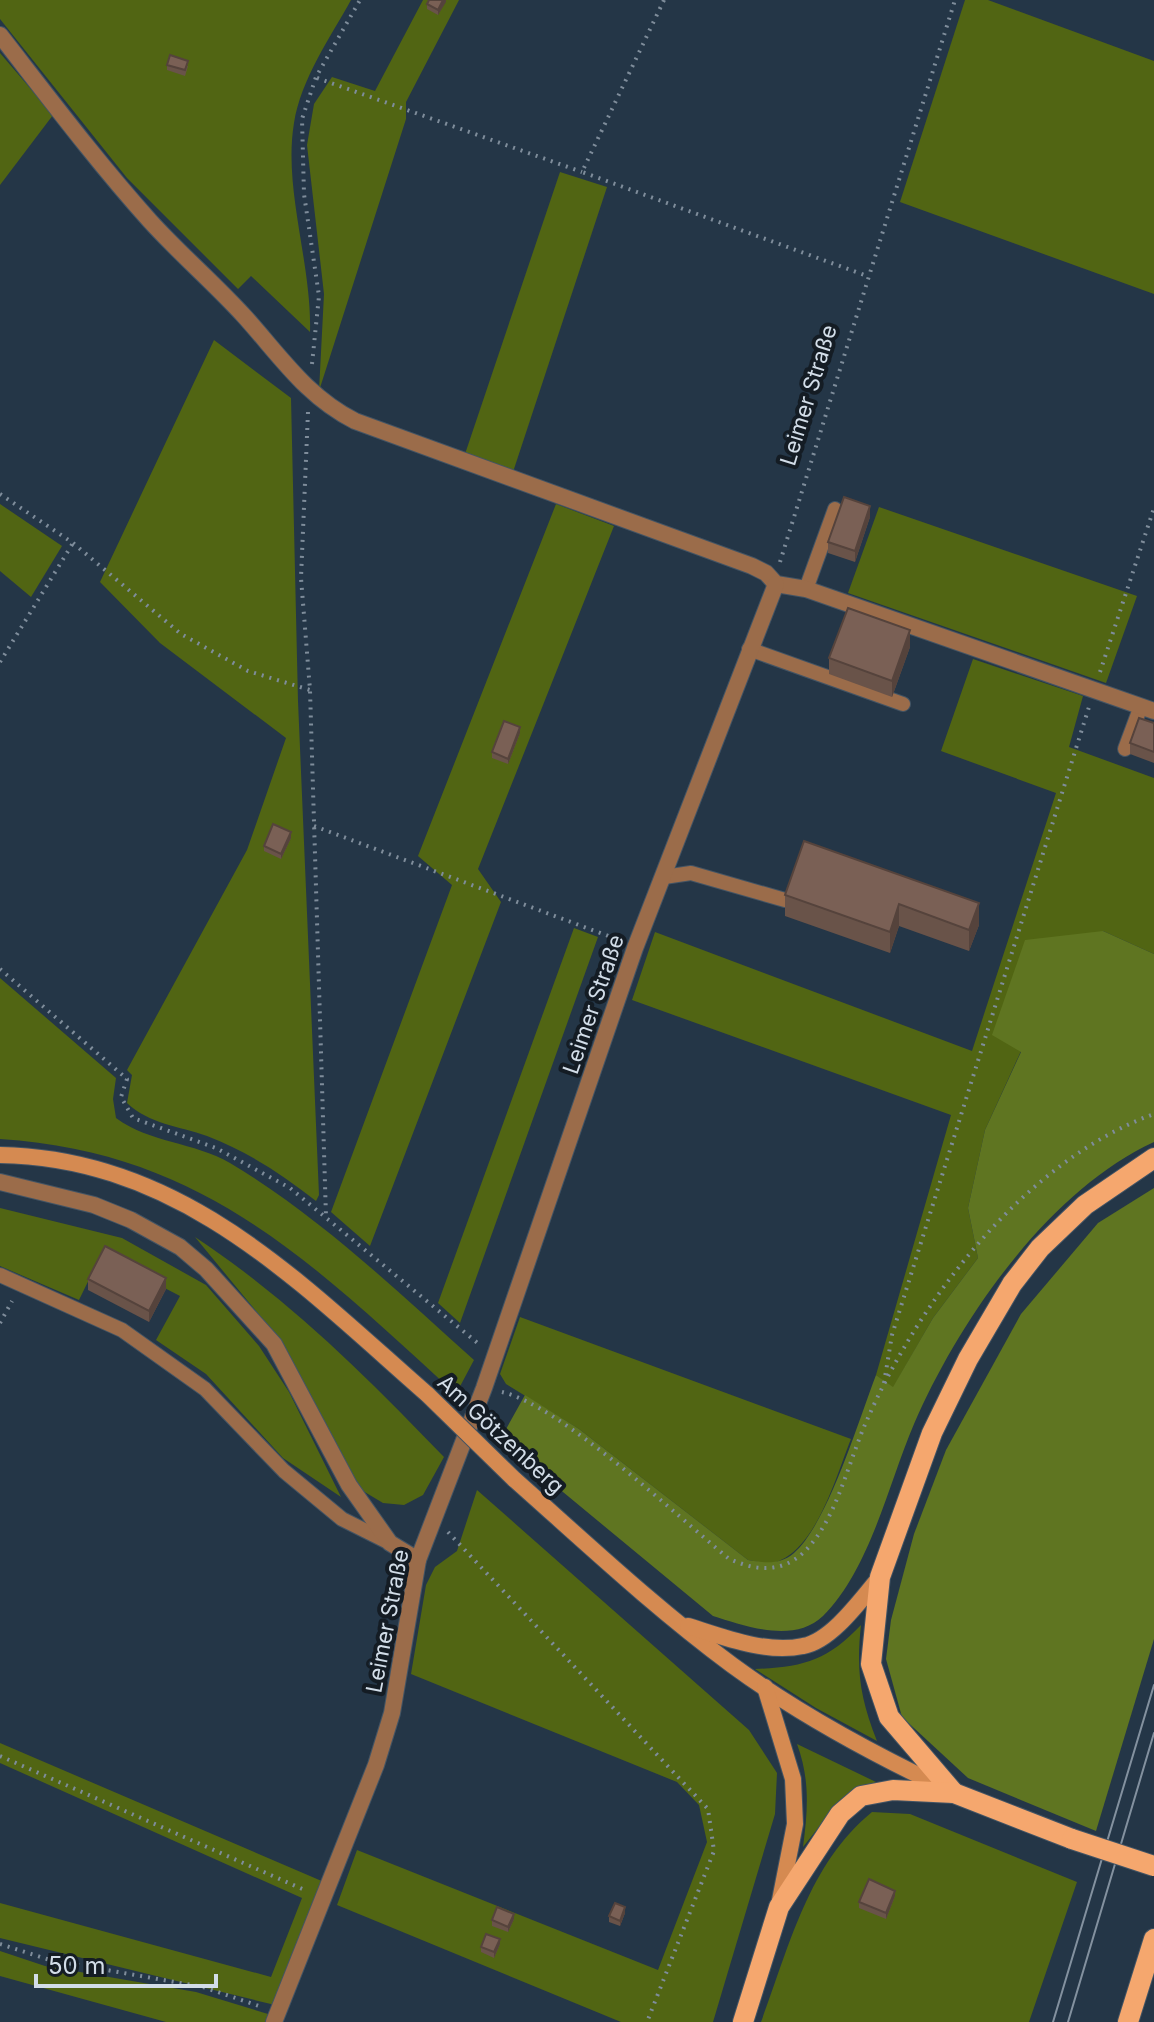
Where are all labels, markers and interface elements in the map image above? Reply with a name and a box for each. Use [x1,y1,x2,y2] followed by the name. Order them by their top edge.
[774,322,842,468] street label: Leimer Straße
[557,931,629,1077] street label: Leimer Straße
[433,1369,569,1499] street label: Am Götzenberg
[360,1547,414,1695] street label: Leimer Straße
[36,1938,216,1988] scale bar
[48,1951,106,1980] text: 50 m

